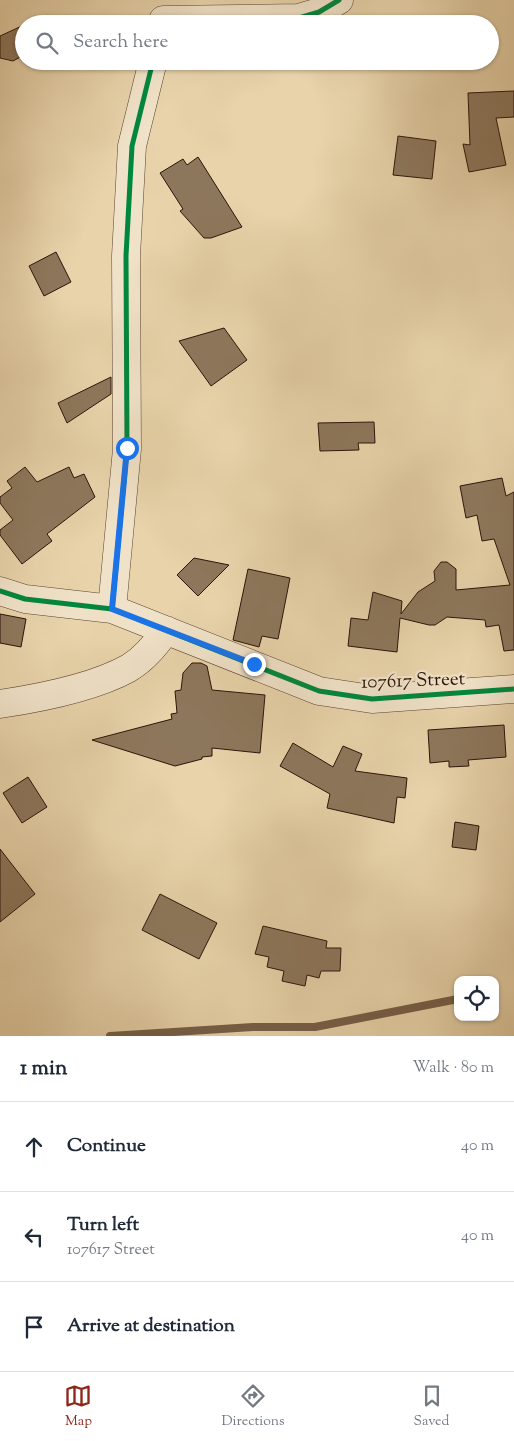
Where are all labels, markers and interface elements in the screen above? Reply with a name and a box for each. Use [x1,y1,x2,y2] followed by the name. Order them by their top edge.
[15,15,499,70] search box
[33,29,61,57] icon: search
[73,29,168,56] text: Search here
[116,437,139,460] route start
[243,653,266,676] route end
[361,666,466,697] street label: 107617 Street
[454,976,499,1021] map controls
[454,976,499,1021] button: locate
[20,1054,67,1084] text: 1 min
[412,1057,494,1080] text: Walk · 80 m
[20,1133,48,1161] icon: ahead
[67,1133,146,1160] text: Continue
[461,1135,494,1158] text: 40 m
[67,1212,139,1239] text: Turn left
[20,1223,48,1251] icon: left
[461,1225,494,1248] text: 40 m
[67,1239,155,1262] text: 107617 Street
[20,1313,48,1341] icon: arrive
[67,1313,235,1340] text: Arrive at destination
[64,1382,92,1432] tab: Map
[221,1382,285,1432] tab: Directions
[414,1382,449,1432] tab: Saved

